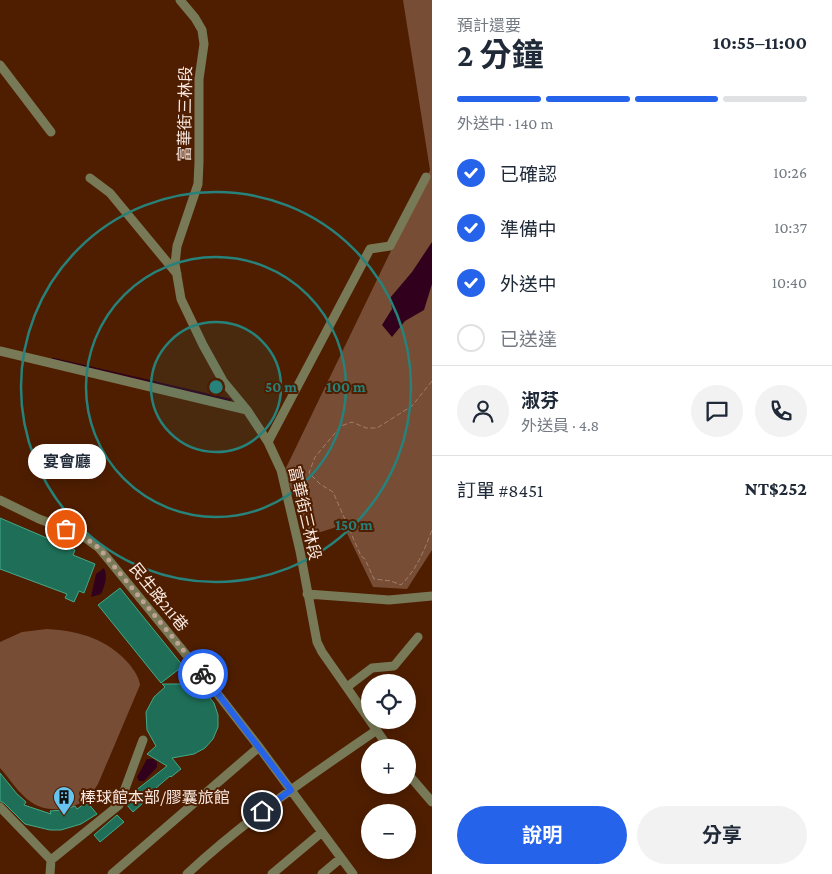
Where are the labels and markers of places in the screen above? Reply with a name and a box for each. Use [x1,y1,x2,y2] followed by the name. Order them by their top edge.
[207,378,225,396] centre of rings
[27,444,105,479] callout: 宴會廳
[45,508,87,550] pin
[52,785,76,816] building icon: 棒球館本部/膠囊旅館
[80,789,230,806] place label: 棒球館本部/膠囊旅館
[241,790,283,832] pin

